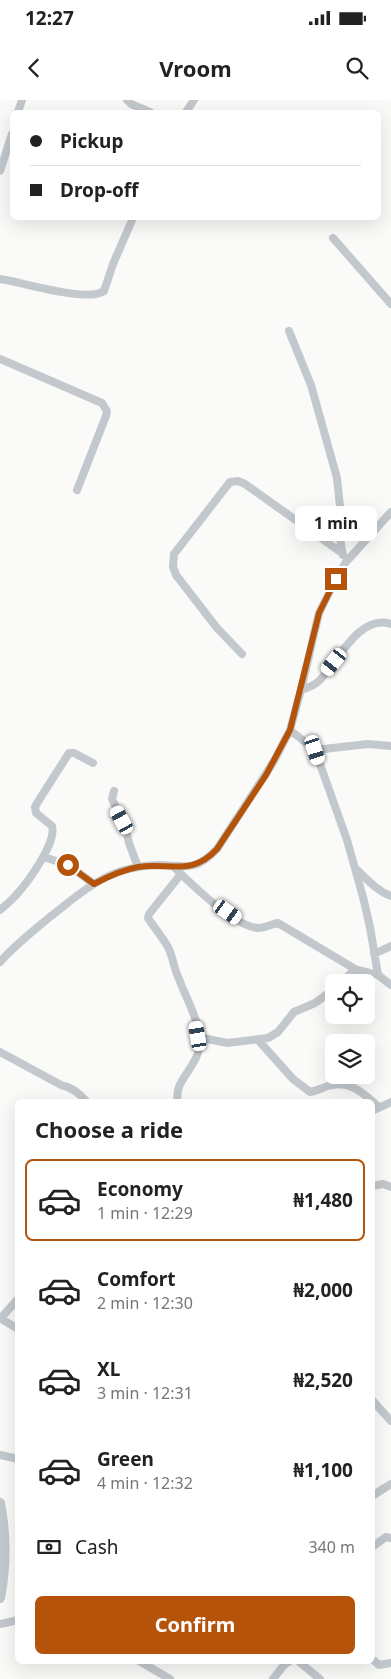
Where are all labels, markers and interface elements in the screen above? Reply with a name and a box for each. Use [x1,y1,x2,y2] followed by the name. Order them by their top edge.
[25,5,74,31] text: 12:27
[159,53,232,83] text: Vroom
[20,54,48,82] icon: back
[343,54,371,82] icon: search
[60,128,123,154] text: Pickup
[60,177,139,203] text: Drop-off
[295,506,377,542] callout: 1 min
[314,512,358,534] text: 1 min
[325,568,347,590] route end
[318,646,349,678] car
[303,733,326,767] car
[108,803,135,837] car
[57,854,79,876] route start
[211,897,244,927] car
[325,974,375,1084] map controls
[325,974,375,1024] button: locate
[188,1020,207,1052] car
[325,1034,375,1084] button: layers
[35,1114,183,1144] text: Choose a ride
[97,1176,183,1202] text: Economy
[37,1178,82,1223] icon: car
[293,1187,353,1213] text: ₦1,480
[97,1202,193,1224] text: 1 min · 12:29
[97,1266,176,1292] text: Comfort
[37,1268,82,1313] icon: car
[293,1277,353,1303] text: ₦2,000
[97,1292,193,1314] text: 2 min · 12:30
[97,1356,120,1382] text: XL
[37,1358,82,1403] icon: car
[293,1367,353,1393] text: ₦2,520
[97,1382,193,1404] text: 3 min · 12:31
[97,1446,154,1472] text: Green
[37,1448,82,1493] icon: car
[293,1457,353,1483] text: ₦1,100
[97,1472,193,1494] text: 4 min · 12:32
[35,1533,63,1561] icon: cash
[75,1534,119,1560] text: Cash
[308,1536,355,1558] text: 340 m
[35,1596,355,1654] button: Confirm

